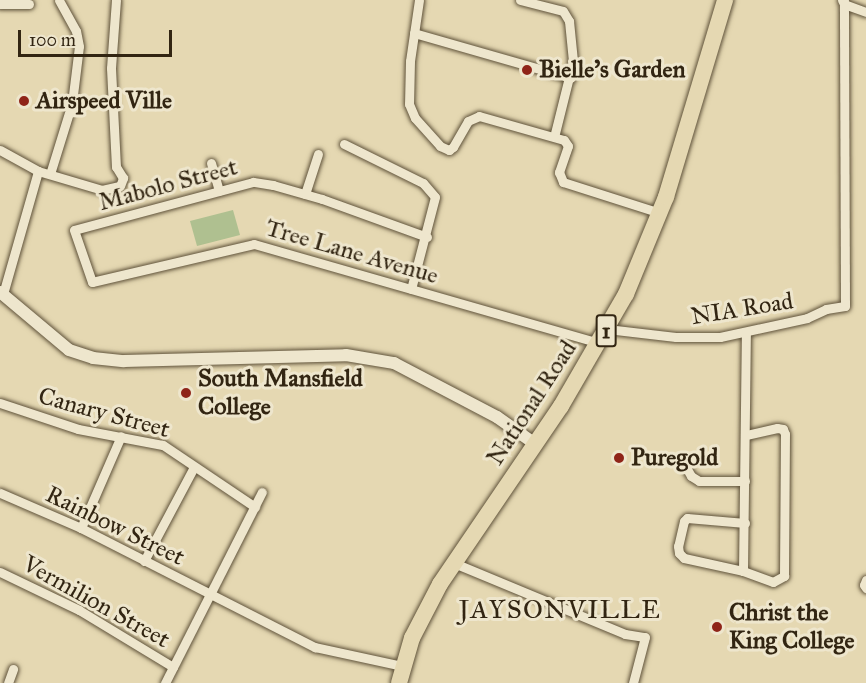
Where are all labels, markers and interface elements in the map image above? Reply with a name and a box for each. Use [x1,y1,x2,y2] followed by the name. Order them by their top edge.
[21,18,176,56] scale bar
[29,29,76,51] text: 100 m
[539,56,685,84] place label: Bielle's Garden
[520,63,534,77] marker: Bielle's Garden
[36,87,172,115] place label: Airspeed Ville
[17,94,31,108] marker: Airspeed Ville
[96,153,240,217] street label: Mabolo Street
[263,214,441,290] street label: Tree Lane Avenue
[689,287,795,331] street label: NIA Road
[596,312,616,350] road number: 1
[481,335,583,471] street label: National Road
[198,365,363,421] place label: South Mansfield College
[35,382,173,444] street label: Canary Street
[179,386,193,400] marker: South Mansfield College
[631,444,718,472] place label: Puregold
[612,451,626,465] marker: Puregold
[41,480,189,572] street label: Rainbow Street
[17,550,175,654] street label: Vermilion Street
[459,594,661,626] district label: JAYSONVILLE
[729,599,855,655] place label: Christ the King College
[710,620,724,634] marker: Christ the King College

